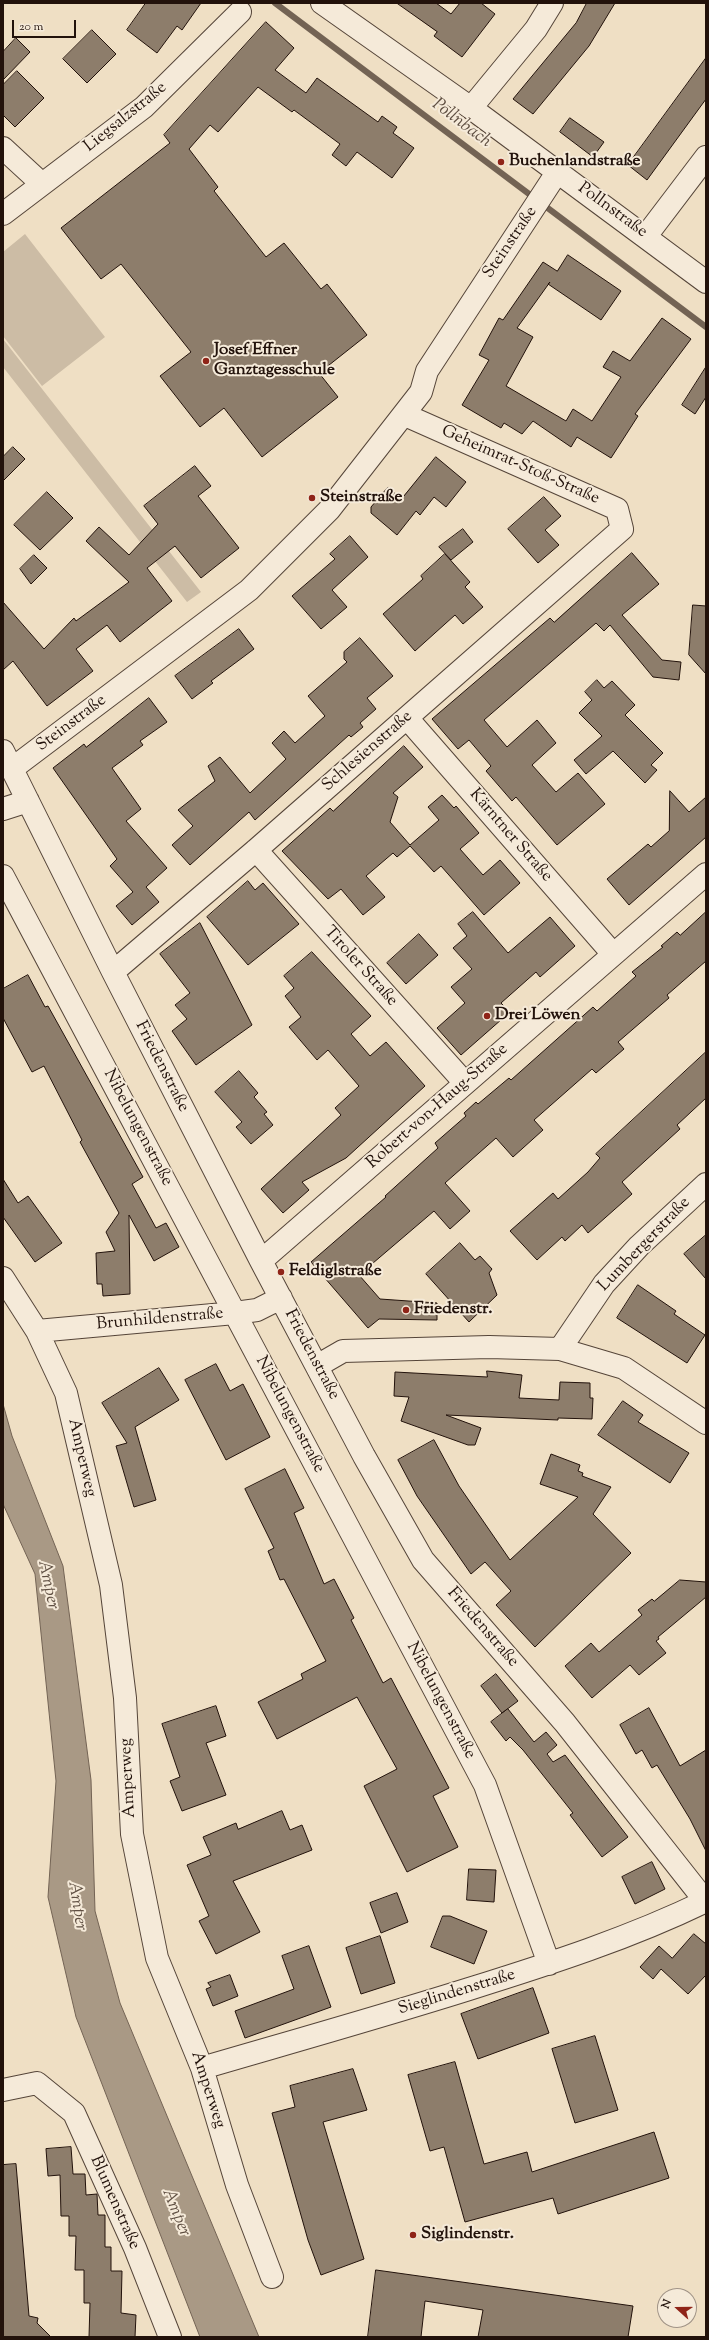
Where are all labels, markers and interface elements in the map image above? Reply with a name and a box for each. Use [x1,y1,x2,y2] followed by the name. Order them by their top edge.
[14,12,78,38] scale bar
[19,18,43,36] text: 20 m
[81,78,171,158] street label: Liegsalzstraße
[427,95,495,153] water label: Pollnbach
[509,152,641,172] place label: Buchenlandstraße
[496,157,506,167] marker: Buchenlandstraße
[573,179,651,243] street label: Pollnstraße
[480,203,542,283] street label: Steinstraße
[214,341,335,381] place label: Josef Effner Ganztagesschule
[201,356,211,366] marker: Josef Effner Ganztagesschule
[438,422,602,510] street label: Geheimrat-Stoß-Straße
[320,488,402,508] place label: Steinstraße
[307,493,317,503] marker: Steinstraße
[33,691,111,757] street label: Steinstraße
[319,707,417,797] street label: Schlesienstraße
[464,785,556,887] street label: Kärntner Straße
[319,923,401,1011] street label: Tiroler Straße
[495,1006,580,1026] place label: Drei Löwen
[482,1011,492,1021] marker: Drei Löwen
[129,1018,193,1116] street label: Friedenstraße
[363,1040,513,1174] street label: Robert-von-Haug-Straße
[98,1066,176,1190] street label: Nibelungenstraße
[595,1193,695,1297] street label: Lumbergerstraße
[289,1262,382,1282] place label: Feldiglstraße
[276,1267,286,1277] marker: Feldiglstraße
[414,1300,493,1320] place label: Friedenstr.
[96,1304,224,1336] street label: Brunhildenstraße
[401,1305,411,1315] marker: Friedenstr.
[279,1306,343,1404] street label: Friedenstraße
[250,1353,328,1477] street label: Nibelungenstraße
[62,1417,100,1499] street label: Amperweg
[31,1558,63,1612] water label: Amper
[442,1584,522,1672] street label: Friedenstraße
[401,1639,479,1763] street label: Nibelungenstraße
[117,1738,141,1818] street label: Amperweg
[61,1880,91,1932] water label: Amper
[396,1965,518,2021] street label: Sieglindenstraße
[185,2049,229,2131] street label: Amperweg
[84,2153,144,2253] street label: Blumenstraße
[156,2186,194,2240] water label: Amper
[421,2225,514,2245] place label: Siglindenstr.
[408,2230,418,2240] marker: Siglindenstr.
[657,2288,697,2328] north arrow
[658,2297,676,2311] text: N

